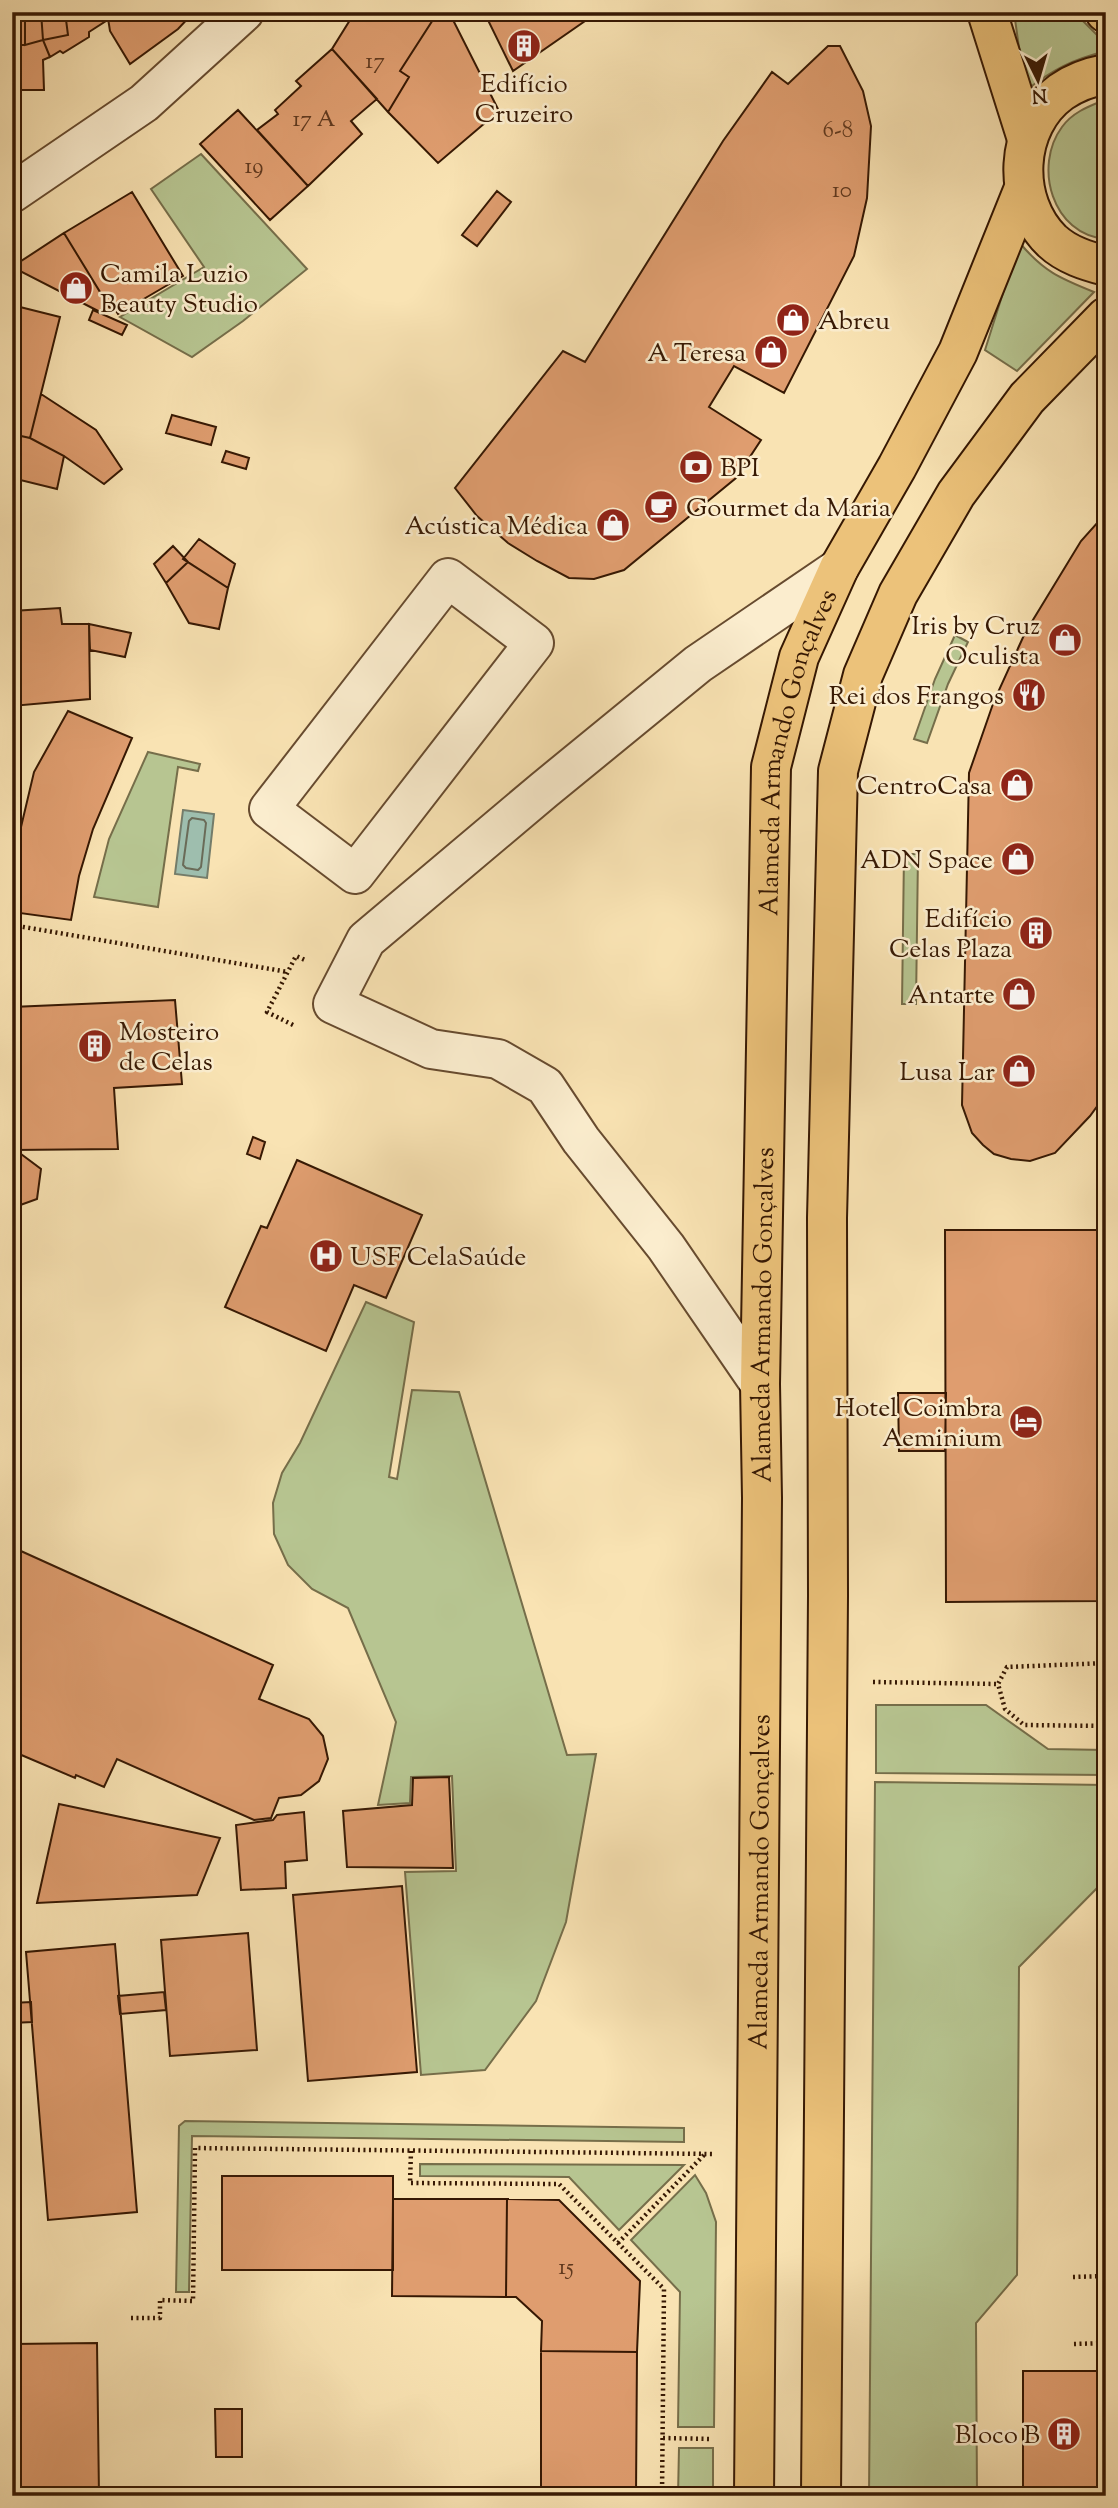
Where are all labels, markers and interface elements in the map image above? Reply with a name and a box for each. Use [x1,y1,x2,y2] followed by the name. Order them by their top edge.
[505,27,543,65] building icon: Edifício Cruzeiro
[365,46,385,79] house number: 17
[1002,46,1072,116] north arrow
[475,67,573,134] place label: Edifício Cruzeiro
[1031,80,1048,109] text: N
[293,104,336,137] house number: 17 A
[823,115,853,148] house number: 6-8
[245,151,263,184] house number: 19
[832,175,852,208] house number: 10
[100,257,258,324] place label: Camila Luzio Beauty Studio
[57,269,95,307] shop icon: Camila Luzio Beauty Studio
[774,301,812,339] shop icon: Abreu
[818,304,890,341] place label: Abreu
[752,333,790,371] shop icon: A Teresa
[647,336,746,373] place label: A Teresa
[677,448,715,486] bank icon: BPI
[720,451,760,488] place label: BPI
[642,488,680,526] cafe icon: Gourmet da Maria
[686,491,891,528] place label: Gourmet da Maria
[594,506,632,544] shop icon: Acústica Médica
[404,509,588,546] place label: Acústica Médica
[752,584,848,916] street label: Alameda Armando Gonçalves
[911,609,1040,676] place label: Iris by Cruz Oculista
[1046,621,1084,659] shop icon: Iris by Cruz Oculista
[1010,676,1048,714] restaurant icon: Rei dos Frangos
[829,679,1004,716] place label: Rei dos Frangos
[998,766,1036,804] shop icon: CentroCasa
[857,769,992,806] place label: CentroCasa
[999,840,1037,878] shop icon: ADN Space
[860,843,993,880] place label: ADN Space
[889,902,1012,969] place label: Edifício Celas Plaza
[1017,914,1055,952] building icon: Edifício Celas Plaza
[1000,975,1038,1013] shop icon: Antarte
[908,978,995,1015] place label: Antarte
[119,1015,219,1082] place label: Mosteiro de Celas
[76,1027,114,1065] building icon: Mosteiro de Celas
[1000,1052,1038,1090] shop icon: Lusa Lar
[900,1055,995,1092] place label: Lusa Lar
[744,1147,785,1483] street label: Alameda Armando Gonçalves
[307,1237,345,1275] hospital icon: USF CelaSaúde
[350,1240,526,1277] place label: USF CelaSaúde
[835,1391,1002,1458] place label: Hotel Coimbra Aeminium
[1007,1403,1045,1441] hotel icon: Hotel Coimbra Aeminium
[742,1714,781,2050] street label: Alameda Armando Gonçalves
[558,2252,574,2285] house number: 15
[1045,2415,1083,2453] building icon: Bloco B
[955,2418,1040,2455] place label: Bloco B

